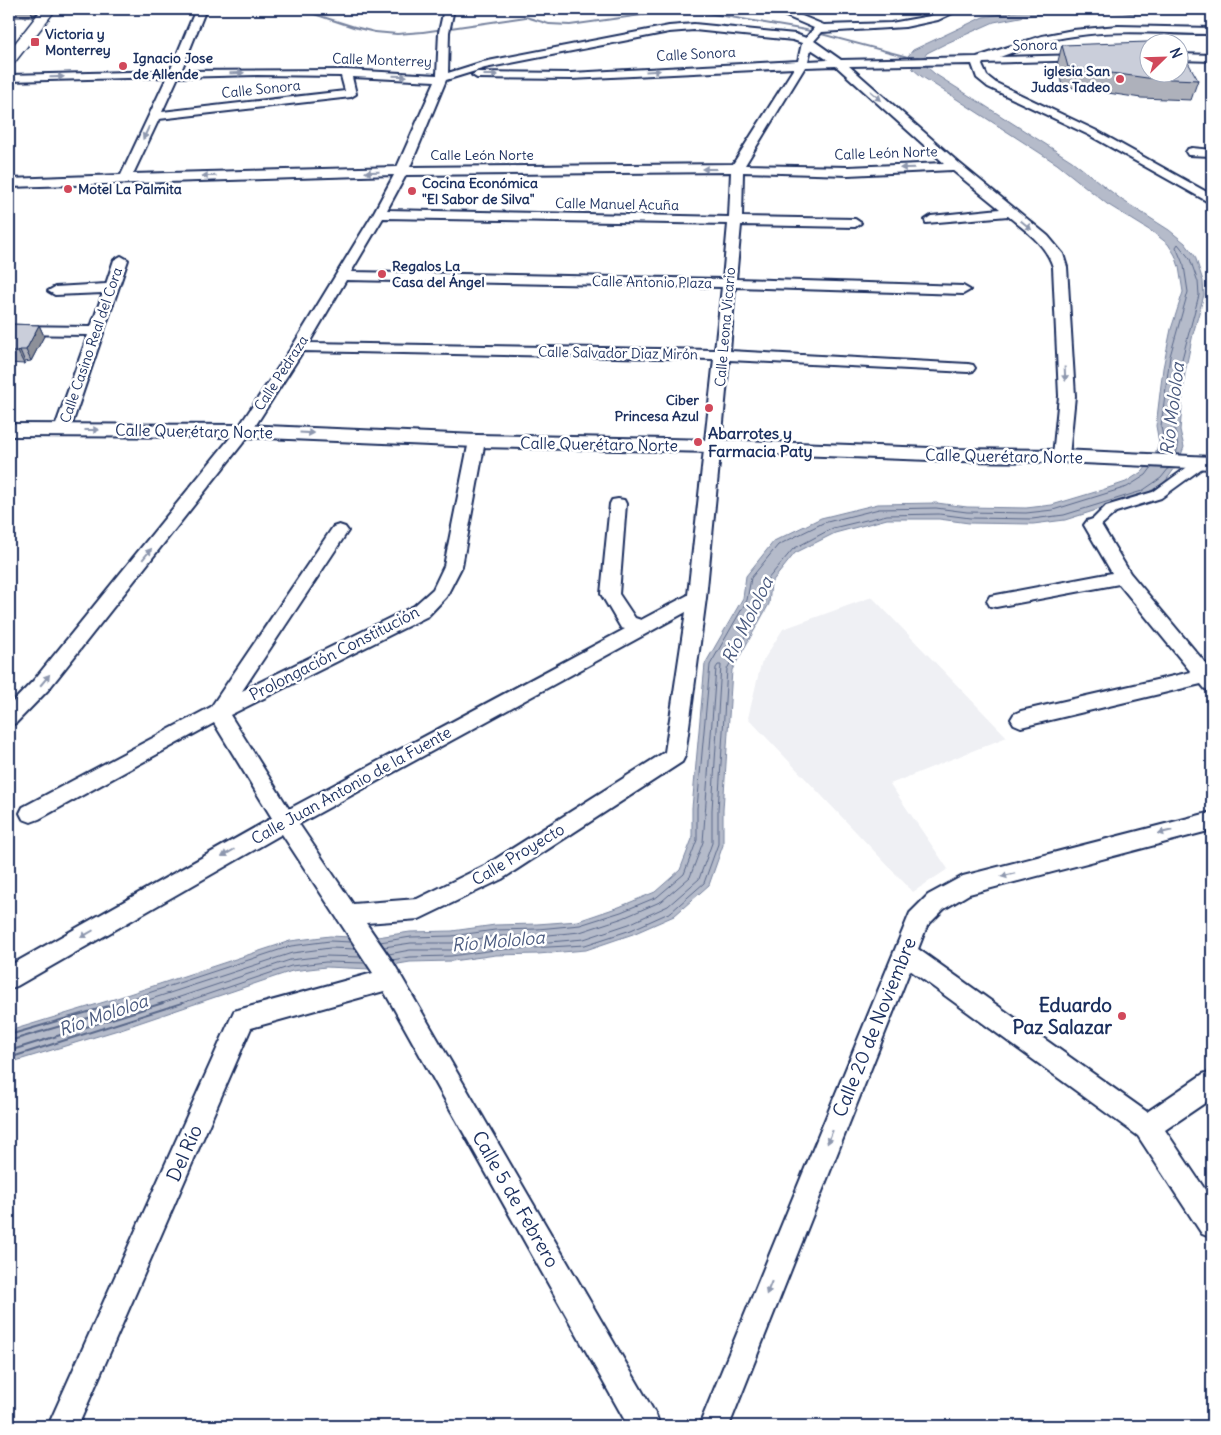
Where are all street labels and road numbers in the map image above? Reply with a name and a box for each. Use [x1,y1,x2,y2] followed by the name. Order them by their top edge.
[1012,36,1058,54] street label: Sonora
[656,43,736,65] street label: Calle Sonora
[332,49,432,71] street label: Calle Monterrey
[221,76,301,102] street label: Calle Sonora
[834,142,938,164] street label: Calle León Norte
[430,146,534,164] street label: Calle León Norte
[555,194,679,214] street label: Calle Manuel Acuña
[56,265,126,425] street label: Calle Casino Real del Cora
[711,266,739,388] street label: Calle Leona Vicario
[592,272,712,292] street label: Calle Antonio Plaza
[250,332,312,414] street label: Calle Pedraza
[538,343,698,363] street label: Calle Salvador Díaz Mirón
[115,420,273,442] street label: Calle Querétaro Norte
[520,433,678,455] street label: Calle Querétaro Norte
[925,445,1083,467] street label: Calle Querétaro Norte
[246,601,422,705] street label: Prolongación Constitución
[247,722,455,848] street label: Calle Juan Antonio de la Fuente
[468,819,568,889] street label: Calle Proyecto
[827,934,921,1120] street label: Calle 20 de Noviembre
[161,1121,207,1185] street label: Del Río
[467,1126,565,1272] street label: Calle 5 de Febrero

